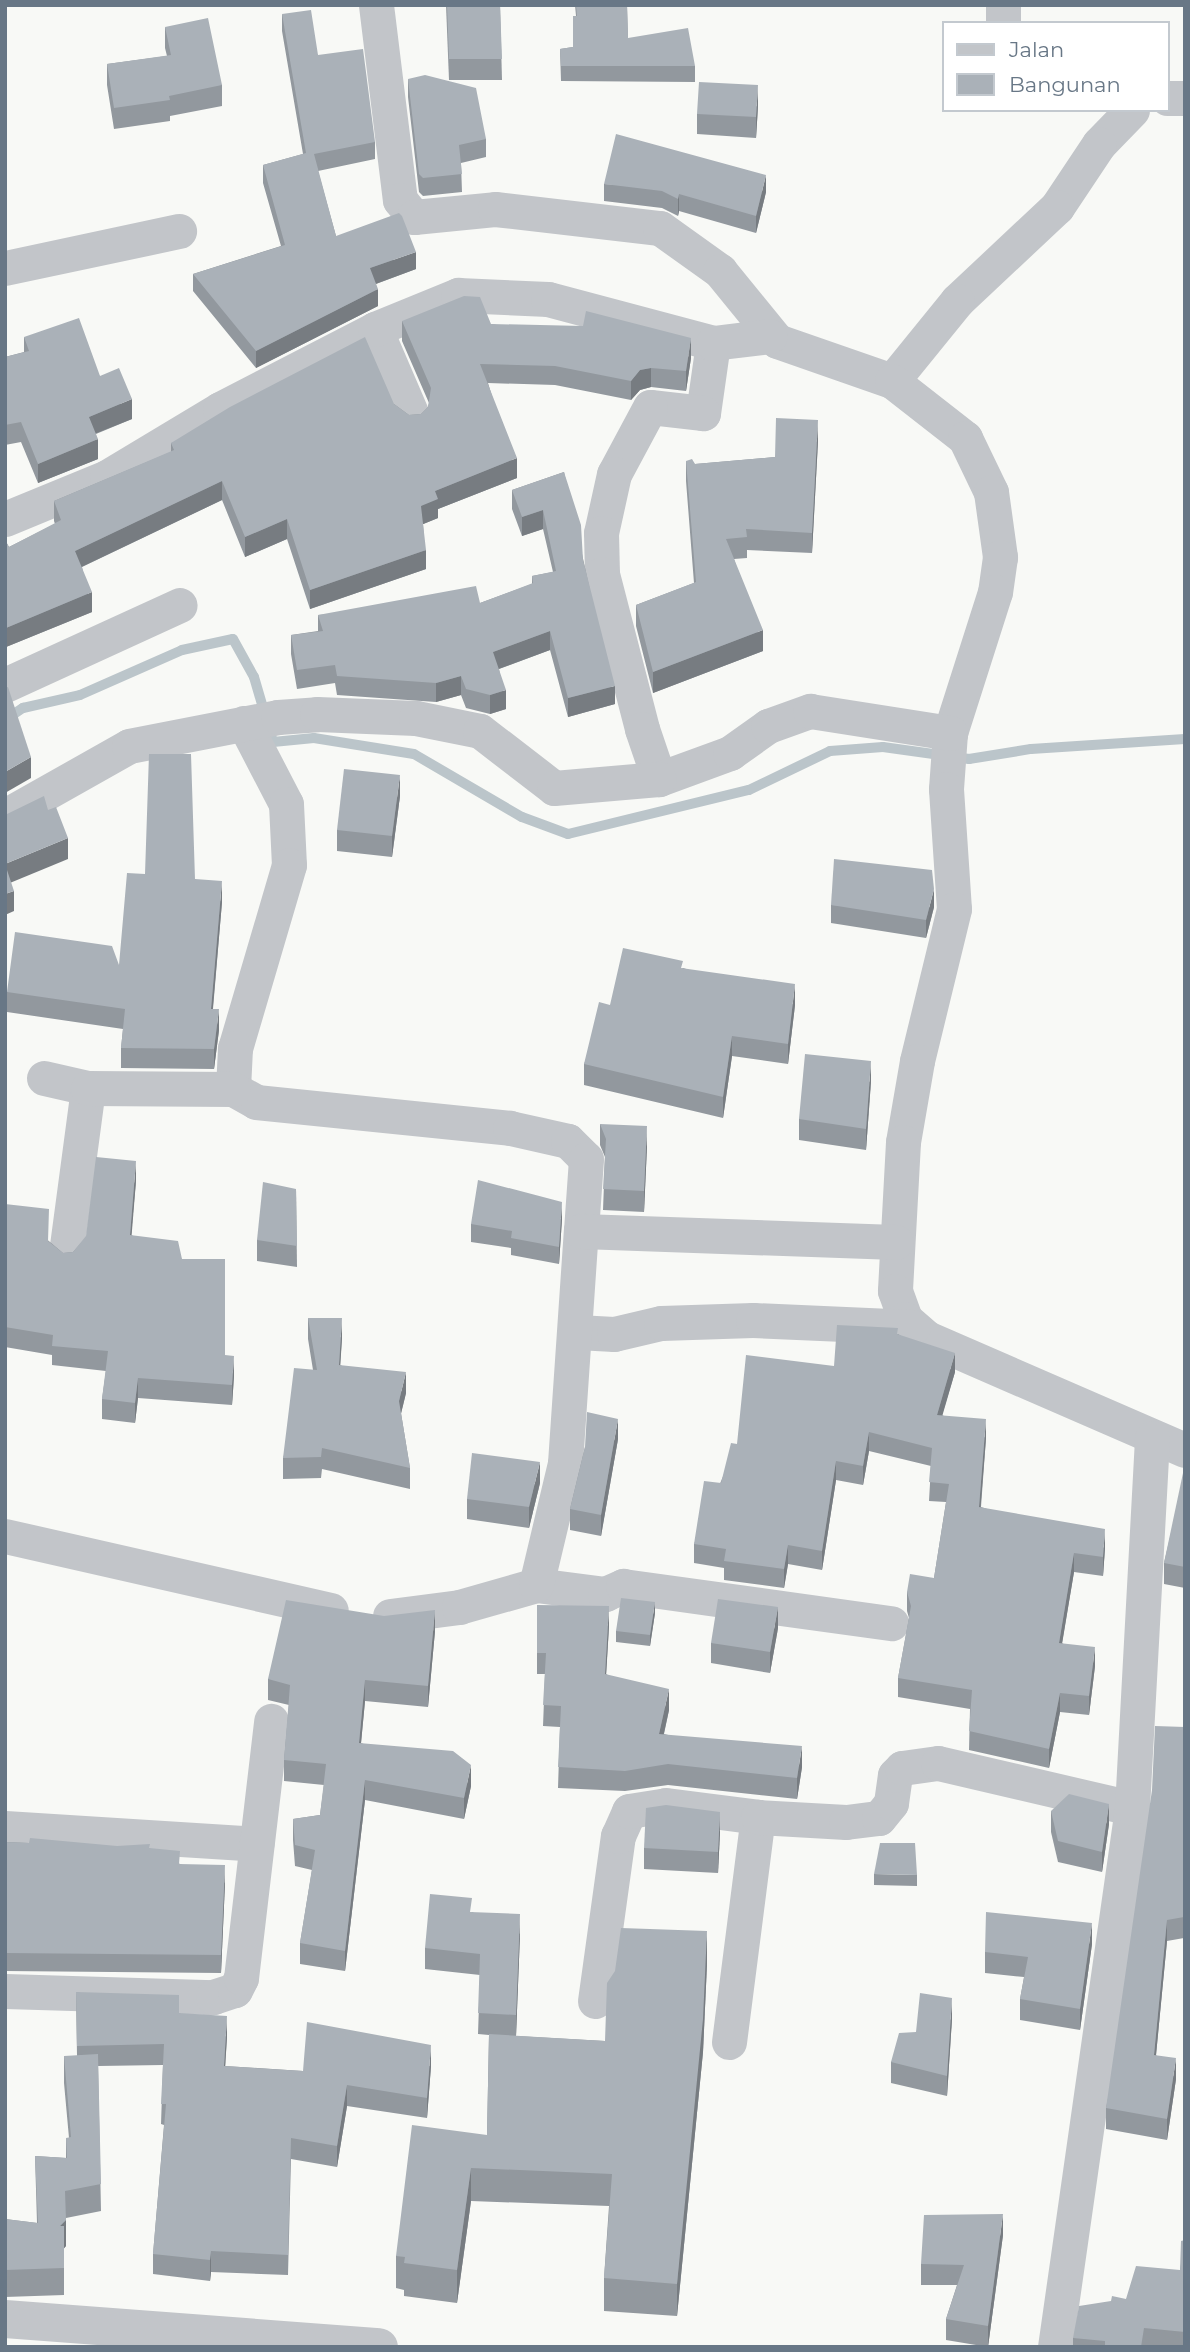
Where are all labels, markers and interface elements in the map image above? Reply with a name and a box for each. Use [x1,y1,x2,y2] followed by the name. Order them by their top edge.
[942,21,1169,112] legend
[1009,37,1064,62] text: Jalan
[1009,72,1121,97] text: Bangunan

